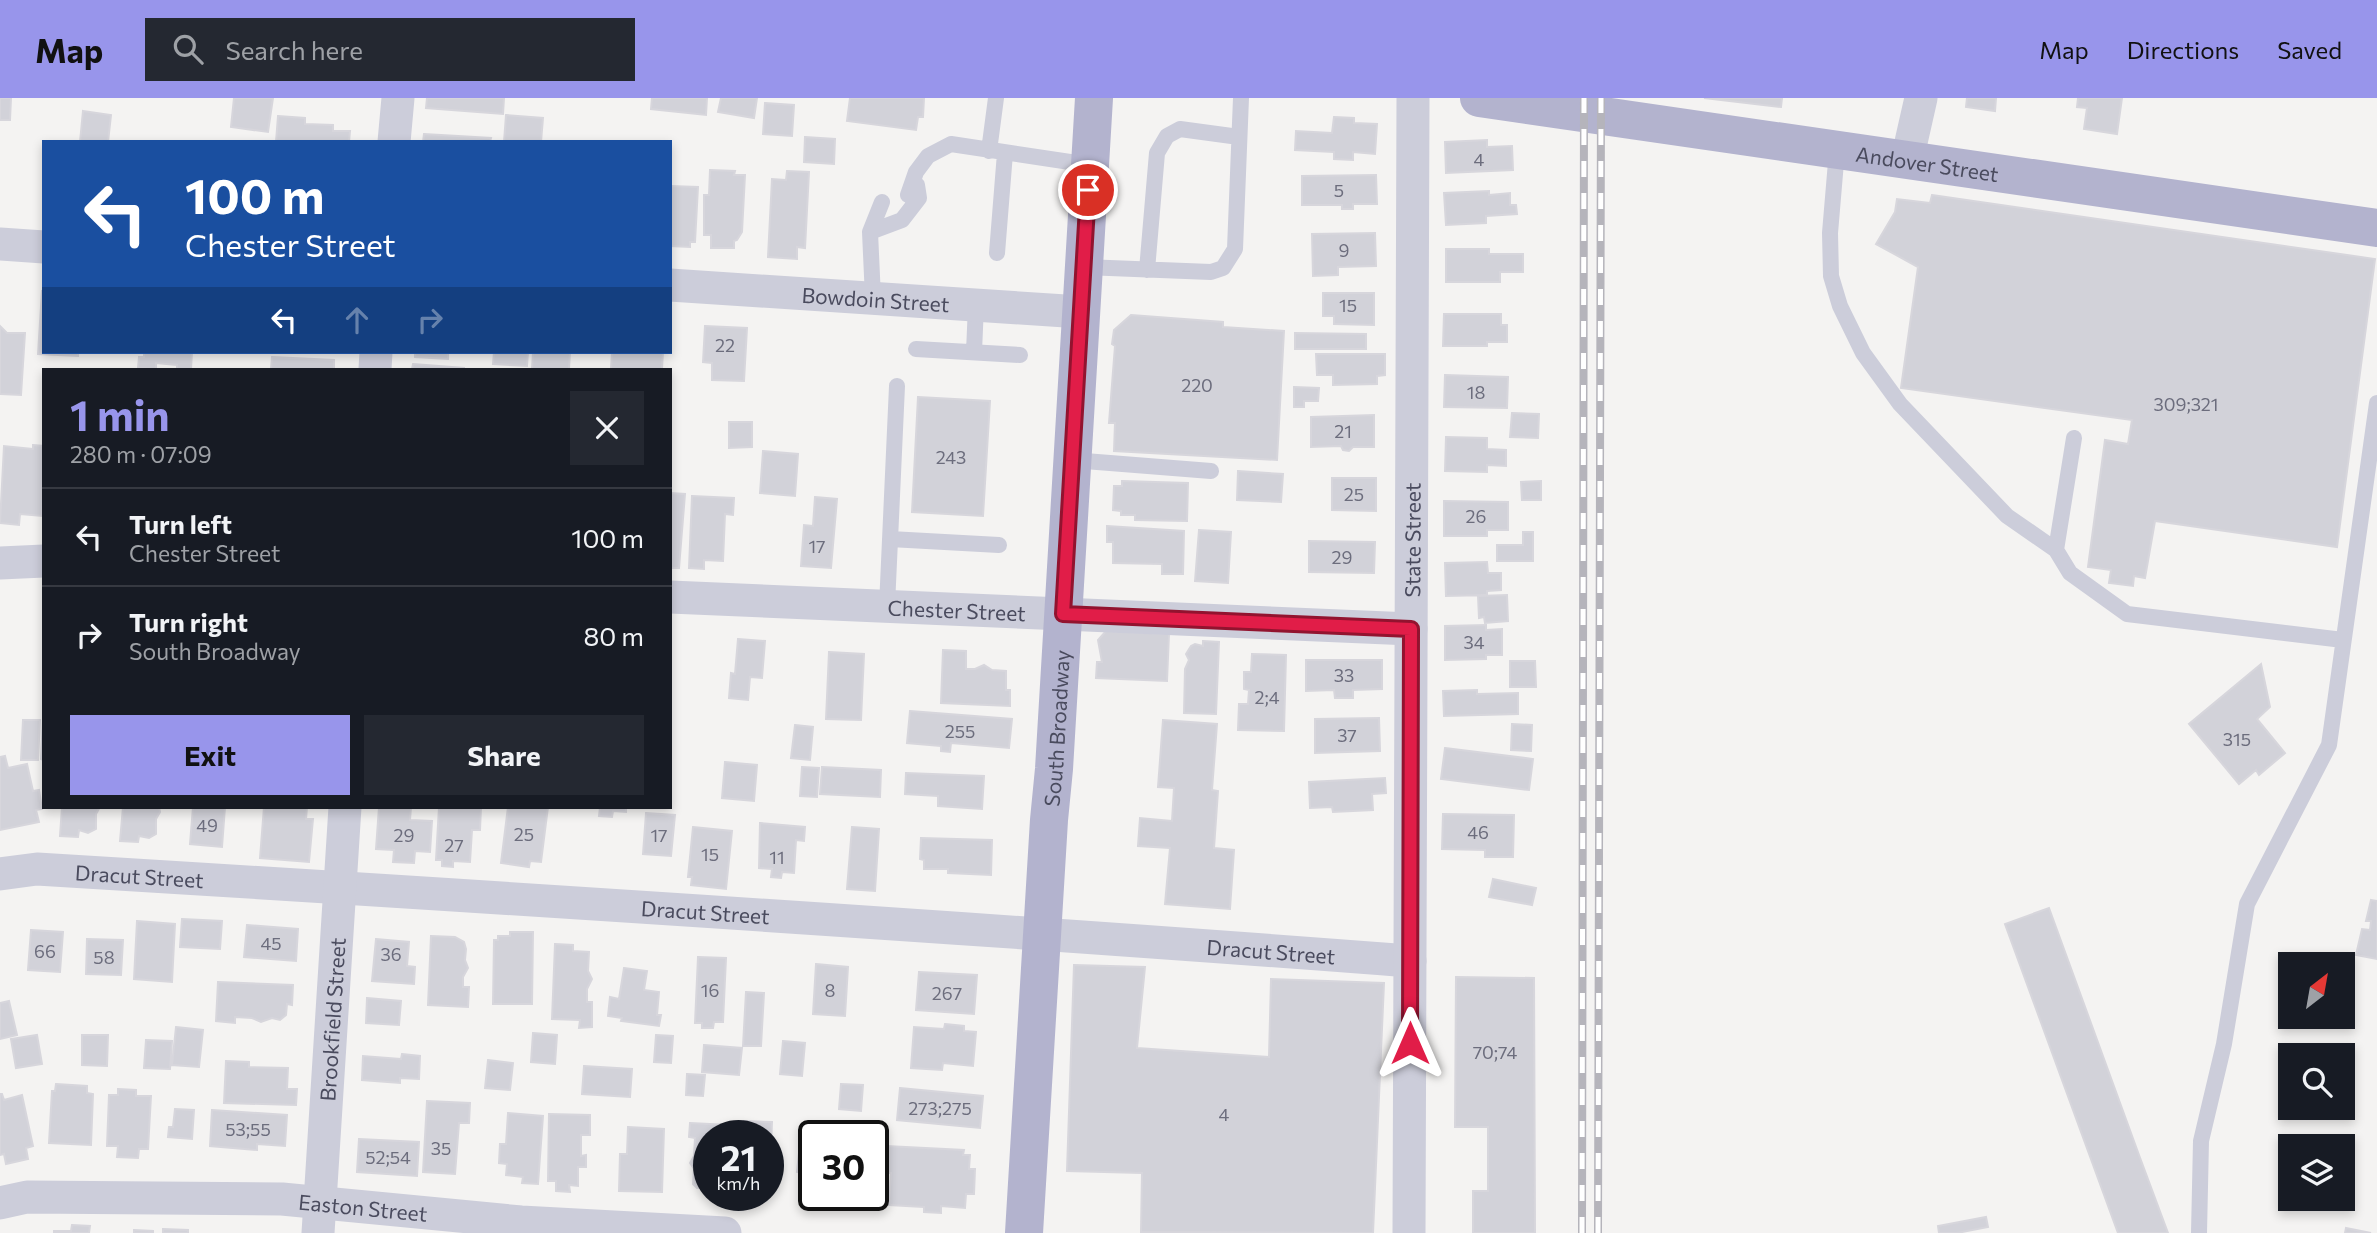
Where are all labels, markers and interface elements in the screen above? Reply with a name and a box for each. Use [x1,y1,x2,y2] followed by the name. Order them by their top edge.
[145,18,635,81] search box
[35,29,103,70] text: Map
[169,30,207,68] icon: search
[225,34,363,65] text: Search here
[2039,35,2089,64] text: Map
[2127,35,2239,64] text: Directions
[2277,35,2342,64] text: Saved
[1854,140,2000,186] street label: Andover Street
[1474,148,1485,170] house number: 4
[1058,160,1118,220] pin
[185,164,324,224] text: 100 m
[70,168,161,259] icon: left
[1069,171,1107,209] icon: arrive
[1334,179,1344,201] house number: 5
[185,224,396,264] text: Chester Street
[1339,239,1349,261] house number: 9
[801,281,950,316] street label: Bowdoin Street
[1339,294,1357,316] house number: 15
[265,301,303,339] icon: left
[338,301,376,339] icon: ahead
[411,301,449,339] icon: right
[715,334,735,356] house number: 22
[1181,374,1213,396] house number: 220
[1467,381,1485,403] house number: 18
[70,388,170,440] text: 1 min
[570,391,644,465] button: close
[2153,393,2219,415] house number: 309;321
[1334,420,1352,442] house number: 21
[70,440,212,468] text: 280 m · 07:09
[936,446,966,468] house number: 243
[1344,483,1364,505] house number: 25
[1399,483,1424,597] street label: State Street
[1466,505,1486,527] house number: 26
[129,508,232,539] text: Turn left
[70,518,108,556] icon: left
[571,522,644,553] text: 100 m
[808,535,826,557] house number: 17
[129,539,280,567] text: Chester Street
[1332,546,1352,568] house number: 29
[887,594,1026,625] street label: Chester Street
[129,606,248,637] text: Turn right
[70,616,108,654] icon: right
[584,620,644,651] text: 80 m
[1463,631,1485,653] house number: 34
[129,637,301,665] text: South Broadway
[1038,649,1074,807] street label: South Broadway
[1334,664,1354,686] house number: 33
[1254,686,1280,708] house number: 2;4
[70,715,350,795] button: Exit
[364,715,644,795] button: Share
[945,720,975,742] house number: 255
[1337,724,1357,746] house number: 37
[2223,728,2251,750] house number: 315
[196,814,218,836] house number: 49
[1467,821,1489,843] house number: 46
[514,823,534,845] house number: 25
[394,824,414,846] house number: 29
[650,824,668,846] house number: 17
[444,834,464,856] house number: 27
[701,843,719,865] house number: 15
[769,846,785,868] house number: 11
[74,859,205,892] street label: Dracut Street
[640,894,770,928] street label: Dracut Street
[260,932,282,954] house number: 45
[1206,933,1336,968] street label: Dracut Street
[314,937,349,1102] street label: Brookfield Street
[34,940,56,962] house number: 66
[380,943,402,965] house number: 36
[93,946,115,968] house number: 58
[2278,952,2356,1029] north arrow
[2278,952,2355,1211] map controls
[701,979,719,1001] house number: 16
[825,979,836,1001] house number: 8
[932,982,962,1004] house number: 267
[1373,1006,1447,1080] position arrow
[1473,1041,1518,1063] house number: 70;74
[2278,1043,2355,1120] button: search
[908,1097,972,1119] house number: 273;275
[1219,1103,1230,1125] house number: 4
[225,1118,271,1140] house number: 53;55
[798,1120,889,1211] speed limit sign: 30
[2278,1134,2355,1211] button: layers
[721,1135,756,1178] text: 21
[431,1137,451,1159] house number: 35
[365,1146,411,1168] house number: 52;54
[717,1172,760,1194] text: km/h
[297,1188,429,1225] street label: Easton Street

